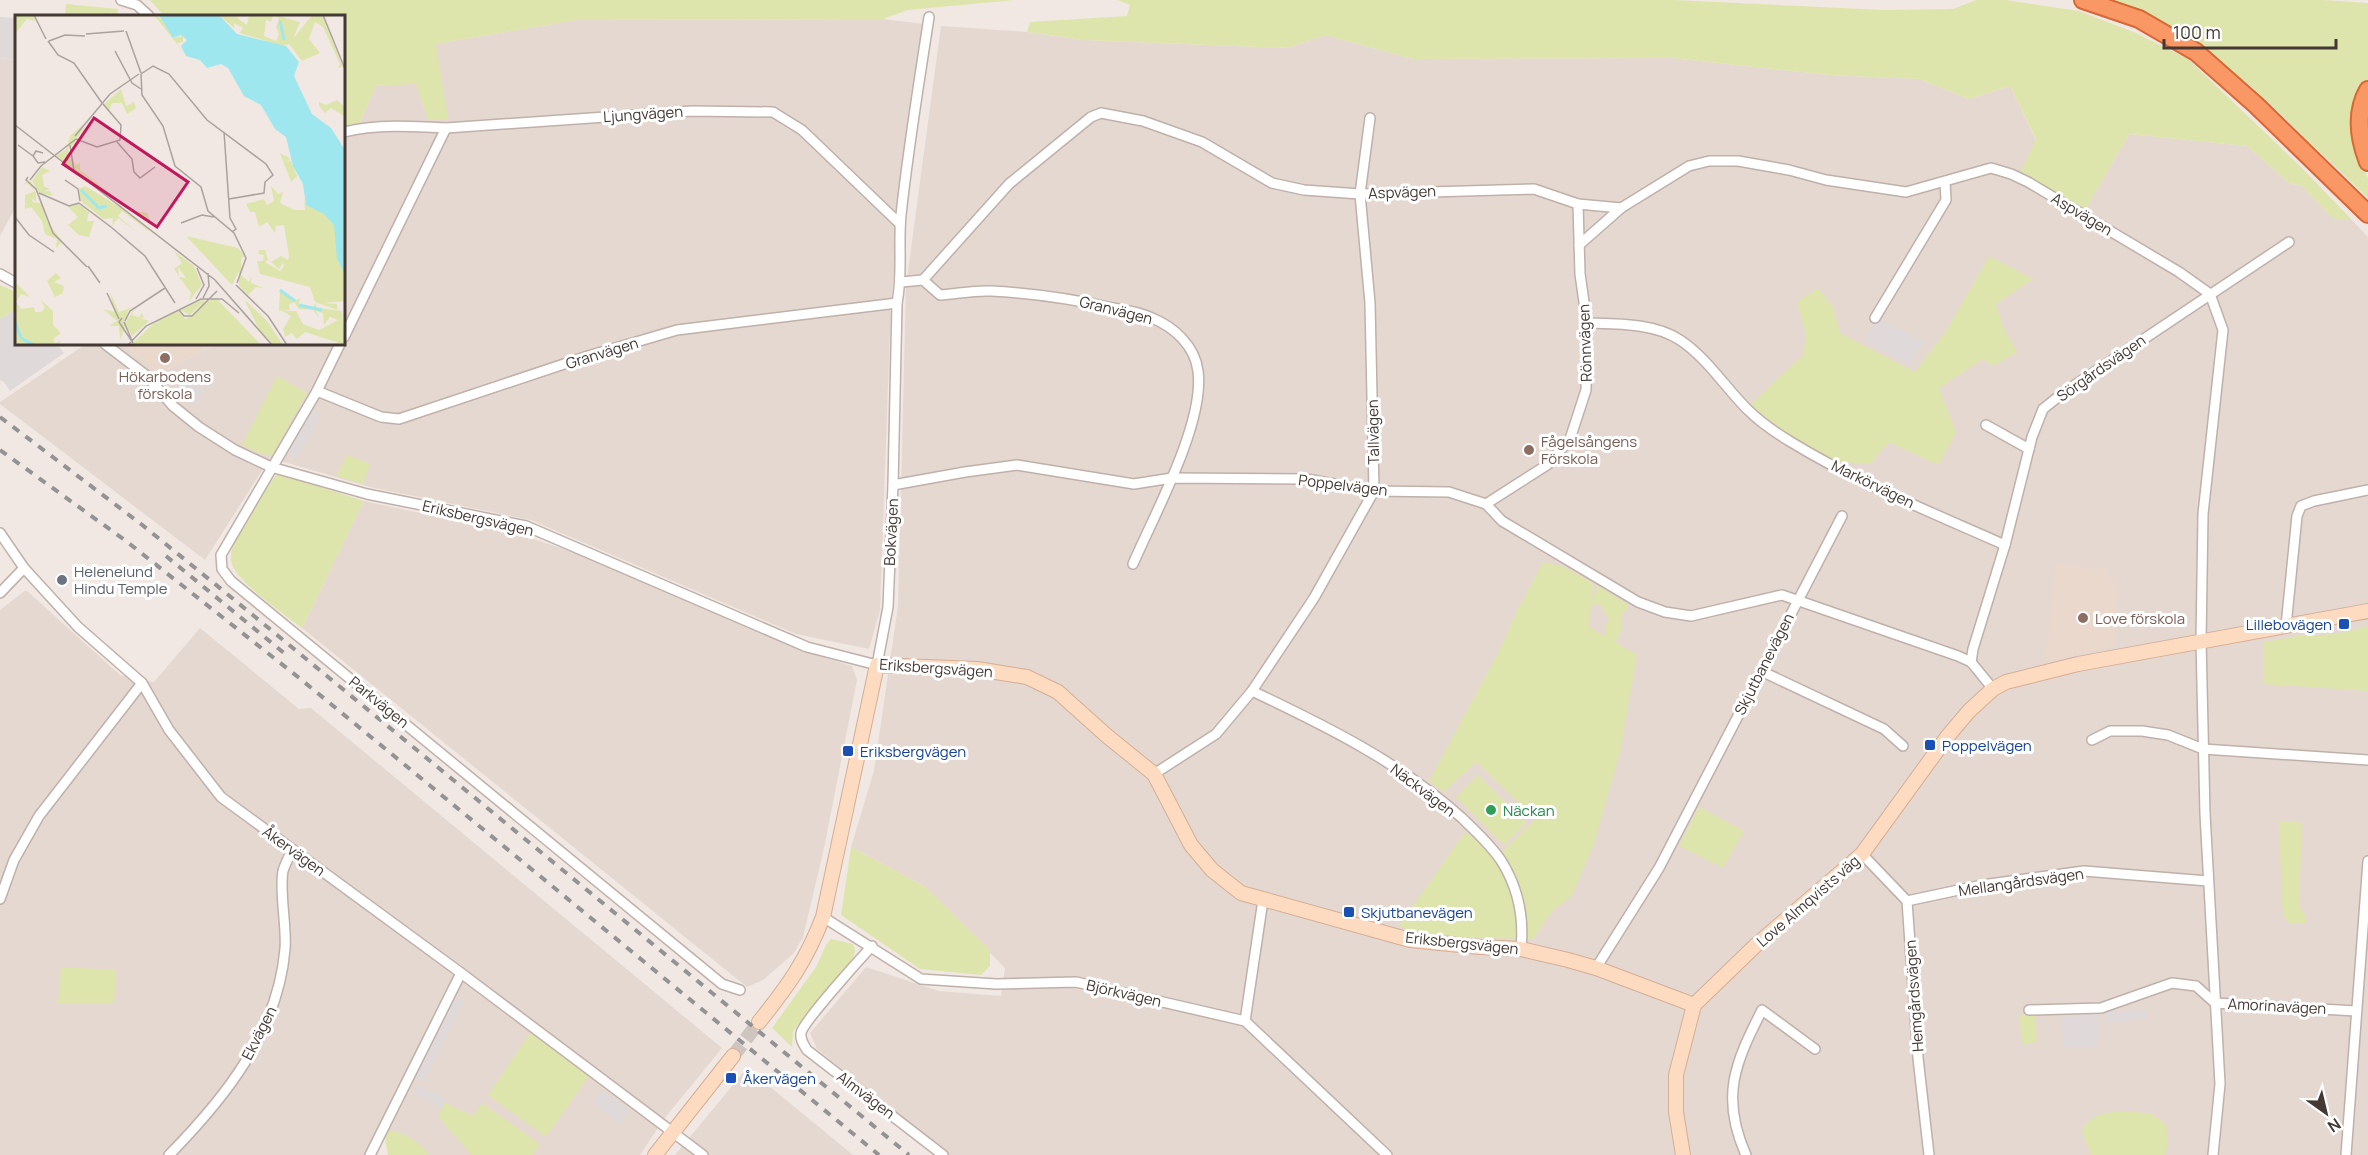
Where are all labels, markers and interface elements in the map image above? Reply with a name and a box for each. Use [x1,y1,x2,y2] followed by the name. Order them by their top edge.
[2164,12,2336,50] scale bar
[15,15,345,345] inset map
[2173,20,2221,44] text: 100 m
[602,101,684,127] street label: Ljungvägen
[1368,180,1436,204] street label: Aspvägen
[2048,188,2117,241] street label: Aspvägen
[1077,291,1155,329] street label: Granvägen
[1573,304,1597,382] street label: Rönnvägen
[2052,330,2150,406] street label: Sörgårdsvägen
[563,332,641,374] street label: Granvägen
[158,351,172,365] marker: Hökarbodens förskola
[119,366,211,404] place label: Hökarbodens förskola
[1362,399,1384,465] street label: Tallvägen
[1541,431,1637,469] place label: Fågelsångens Förskola
[1522,443,1536,457] marker: Fågelsångens Förskola
[1828,455,1918,513] street label: Markörvägen
[1297,469,1389,501] street label: Poppelvägen
[420,495,536,541] street label: Eriksbergsvägen
[879,498,903,566] street label: Bokvägen
[74,561,168,599] place label: Helenelund Hindu Temple
[55,573,69,587] marker: Helenelund Hindu Temple
[2095,608,2185,629] place label: Love förskola
[1729,609,1799,719] street label: Skjutbanevägen
[2076,611,2090,625] marker: Love förskola
[2246,614,2332,635] place label: Lillebovägen
[2337,617,2351,631] marker: Lillebovägen
[879,654,994,682] street label: Eriksbergsvägen
[345,671,414,733] street label: Parkvägen
[1942,735,2032,756] place label: Poppelvägen
[1923,738,1937,752] marker: Poppelvägen
[860,741,966,762] place label: Eriksbergvägen
[841,744,855,758] marker: Eriksbergvägen
[1386,759,1460,821] street label: Näckvägen
[1503,800,1555,821] place label: Näckan
[1484,803,1498,817] marker: Näckan
[258,821,330,881] street label: Åkervägen
[1752,850,1864,952] street label: Love Almqvists väg
[1957,863,2085,901] street label: Mellangårdsvägen
[1361,902,1473,923] place label: Skjutbanevägen
[1342,905,1356,919] marker: Skjutbanevägen
[1404,927,1520,959] street label: Eriksbergsvägen
[1900,939,1928,1053] street label: Hemgårdsvägen
[1084,974,1164,1012] street label: Björkvägen
[2227,993,2327,1019] street label: Amorinavägen
[237,1002,282,1064] street label: Ekvägen
[833,1066,899,1124] street label: Almvägen
[743,1068,816,1089] place label: Åkervägen
[724,1071,738,1085] marker: Åkervägen
[2296,1083,2356,1143] north arrow
[2323,1113,2345,1138] text: N

